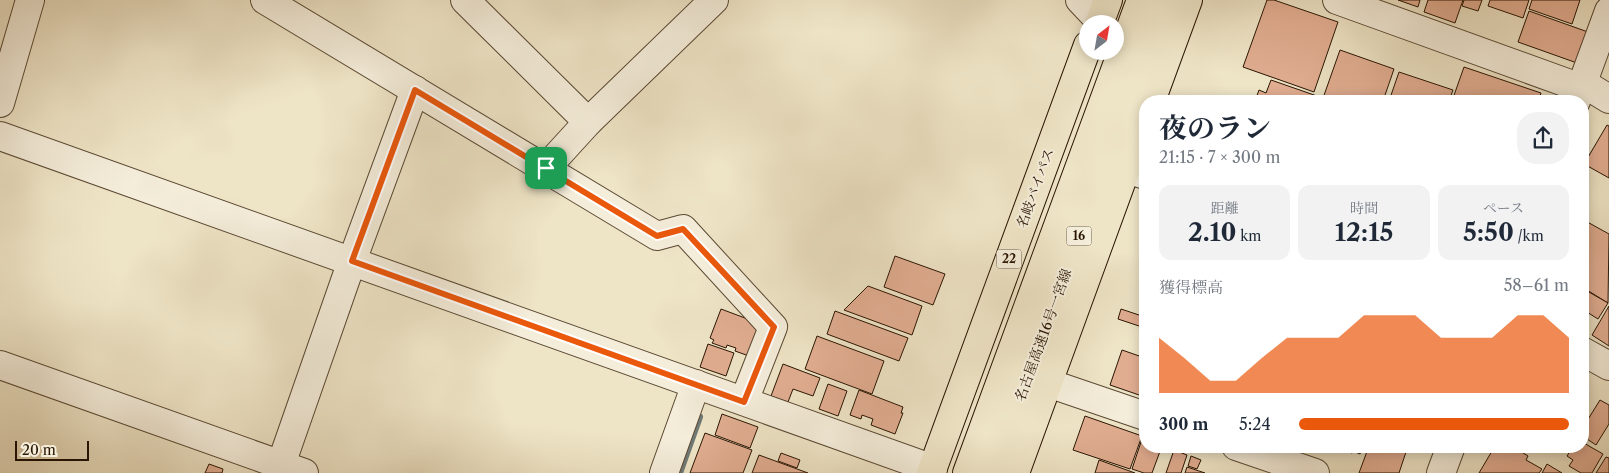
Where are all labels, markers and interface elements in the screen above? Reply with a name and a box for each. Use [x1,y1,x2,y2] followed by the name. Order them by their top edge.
[1079,15,1124,60] north arrow
[1079,15,1124,60] map controls
[1159,111,1271,145] text: 夜のラン
[1517,112,1569,164] button: share
[1012,146,1058,230] street label: 名岐バイパス
[525,147,567,189] pin
[1159,147,1280,167] text: 21:15 · 7 × 300 m
[532,154,560,182] icon: arrive
[1211,199,1239,217] text: 距離
[1350,199,1378,217] text: 時間
[1483,199,1524,217] text: ペース
[1188,217,1237,248] text: 2.10
[1335,217,1393,248] text: 12:15
[1463,217,1514,248] text: 5:50
[1066,227,1092,246] road number: 16
[1237,227,1261,245] text: km
[1514,227,1544,245] text: /km
[996,250,1022,268] road number: 22
[1011,266,1075,404] street label: 名古屋高速16号一宮線
[1504,275,1569,295] text: 58–61 m
[1159,277,1223,297] text: 獲得標高
[1159,414,1208,434] text: 300 m
[1239,414,1271,434] text: 5:24
[15,438,89,461] scale bar
[22,441,56,459] text: 20 m

